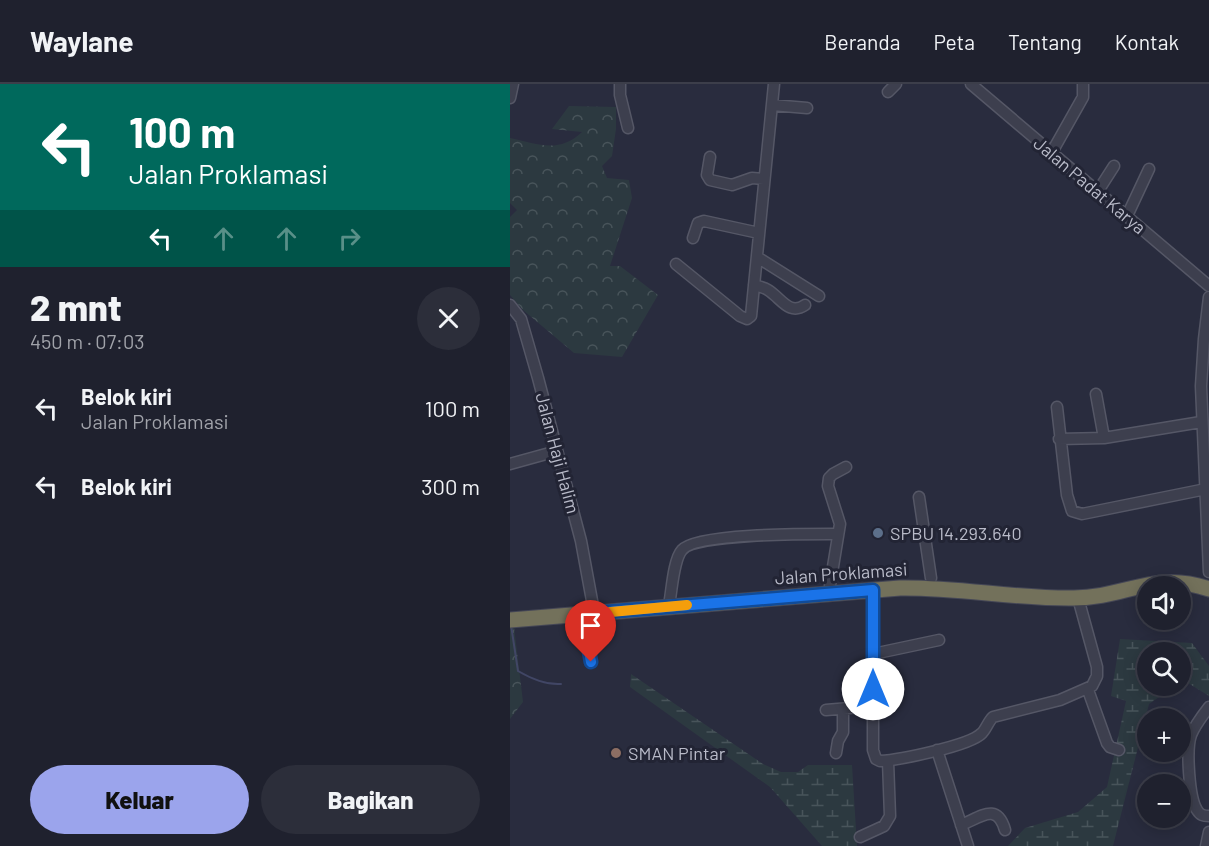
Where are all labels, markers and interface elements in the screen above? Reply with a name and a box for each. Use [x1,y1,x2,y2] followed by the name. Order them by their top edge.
[30,24,134,58] text: Waylane
[824,29,900,54] text: Beranda
[933,29,975,54] text: Peta
[1008,29,1082,54] text: Tentang
[1115,29,1179,54] text: Kontak
[129,106,235,156] text: 100 m
[30,108,108,186] icon: left
[1029,132,1151,238] street label: Jalan Padat Karya
[129,157,328,189] text: Jalan Proklamasi
[144,222,177,255] icon: left
[207,222,240,255] icon: ahead
[270,222,303,255] icon: ahead
[333,222,366,255] icon: right
[30,285,122,328] text: 2 mnt
[417,287,480,350] button: close
[30,329,144,353] text: 450 m · 07:03
[81,383,172,409] text: Belok kiri
[531,390,585,516] street label: Jalan Haji Halim
[30,392,63,425] icon: left
[425,395,480,421] text: 100 m
[81,409,229,433] text: Jalan Proklamasi
[30,470,63,503] icon: left
[81,473,172,499] text: Belok kiri
[421,473,480,499] text: 300 m
[890,522,1022,544] place label: SPBU 14.293.640
[871,526,885,540] marker: SPBU 14.293.640
[774,557,908,589] street label: Jalan Proklamasi
[1137,576,1191,828] map controls
[1137,576,1191,630] button: sound
[565,600,616,662] pin
[574,609,607,642] icon: arrive
[1137,642,1191,696] button: search
[841,657,905,721] position arrow
[1137,708,1191,762] button: +
[628,742,726,764] place label: SMAN Pintar
[609,746,623,760] marker: SMAN Pintar
[30,765,249,834] button: Keluar
[261,765,480,834] button: Bagikan
[1137,774,1191,828] button: −

